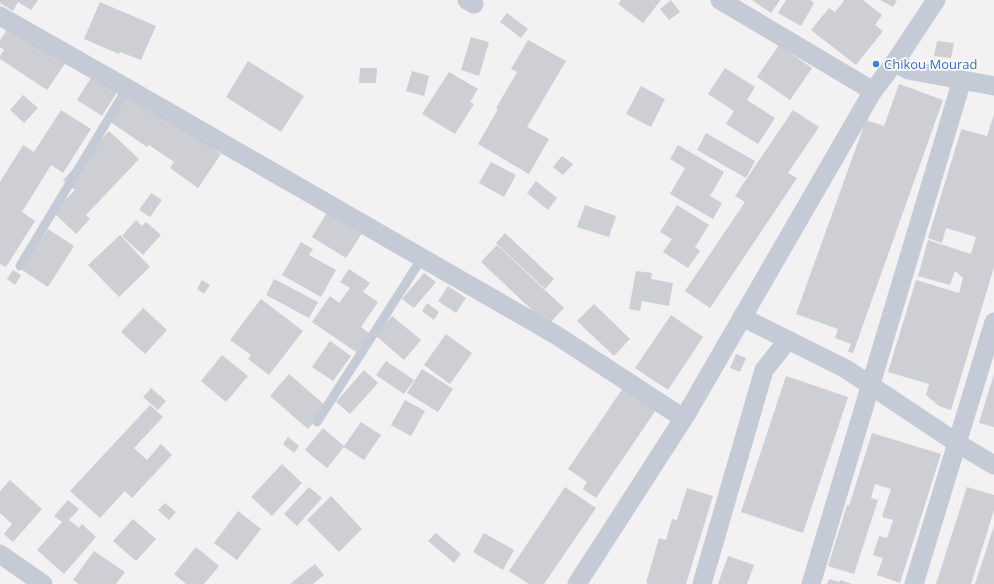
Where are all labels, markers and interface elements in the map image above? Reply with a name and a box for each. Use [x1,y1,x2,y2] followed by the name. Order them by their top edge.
[884,55,977,73] place label: Chikou Mourad
[871,59,881,69] marker: Chikou Mourad

